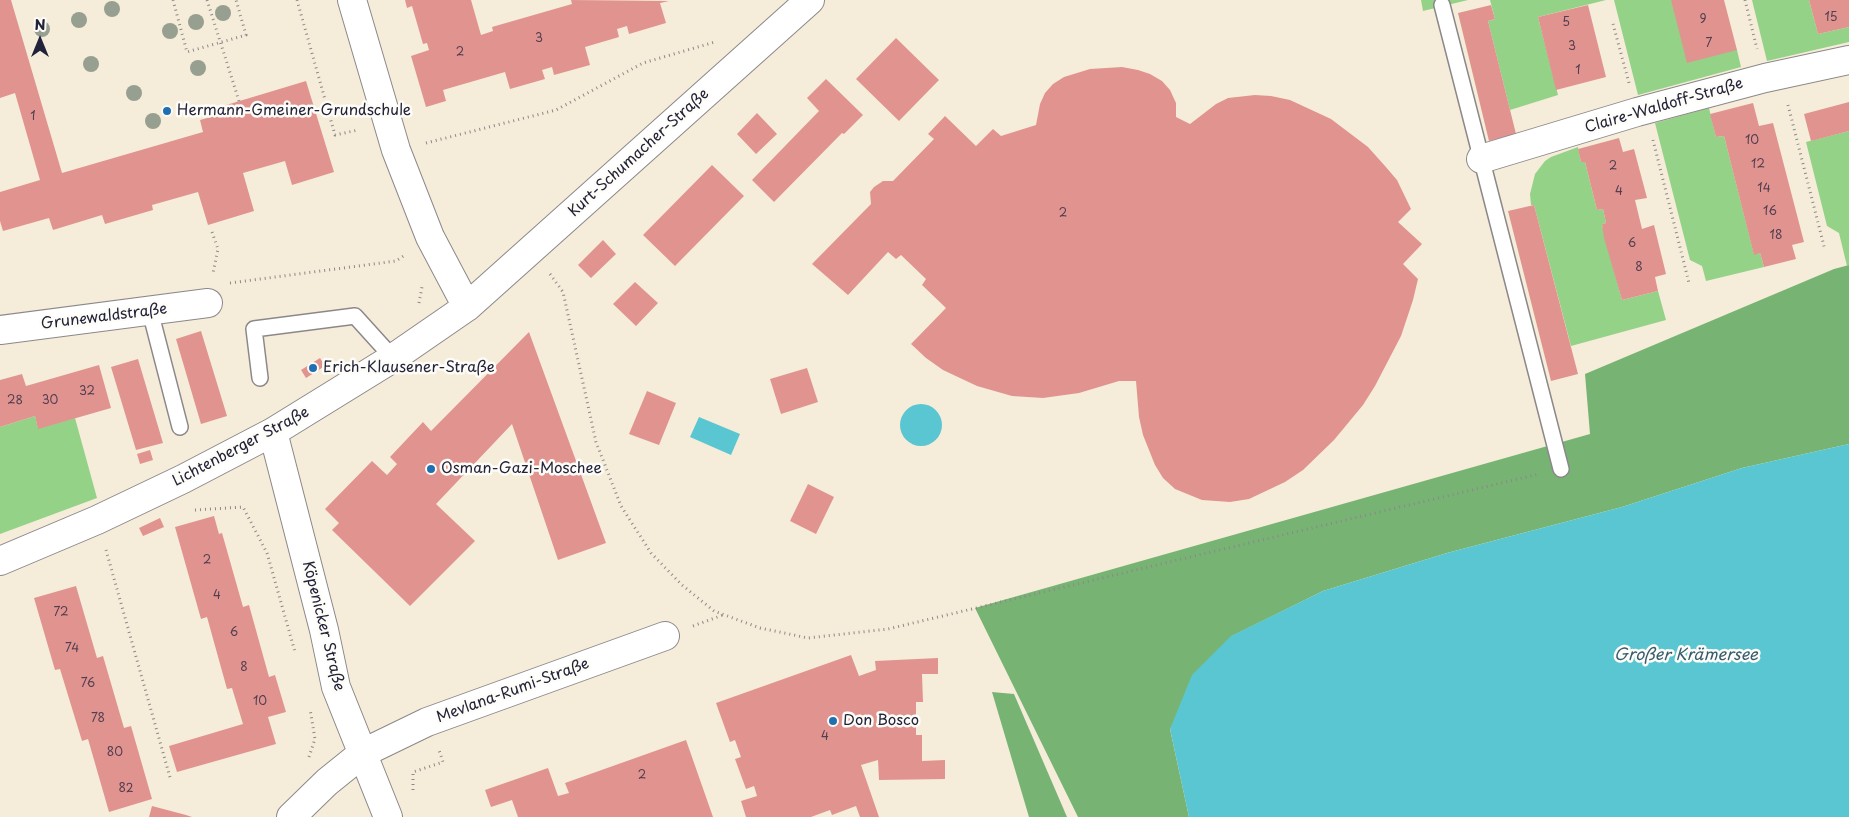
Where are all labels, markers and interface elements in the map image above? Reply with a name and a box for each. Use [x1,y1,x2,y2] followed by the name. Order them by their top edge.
[1824,11,1838,25] house number: 15
[1699,13,1707,27] house number: 9
[34,14,46,35] text: N
[15,15,65,65] north arrow
[1562,16,1570,30] house number: 5
[535,32,543,46] house number: 3
[1706,37,1712,51] house number: 7
[1568,40,1576,54] house number: 3
[456,46,464,60] house number: 2
[1575,64,1581,78] house number: 1
[1583,75,1745,137] street label: Claire-Waldoff-Straße
[565,85,713,221] street label: Kurt-Schumacher-Straße
[177,102,411,120] place label: Hermann-Gmeiner-Grundschule
[161,105,173,117] marker: Hermann-Gmeiner-Grundschule
[30,110,36,124] house number: 1
[1745,134,1759,148] house number: 10
[1751,158,1765,172] house number: 12
[1609,160,1617,174] house number: 2
[1757,182,1771,196] house number: 14
[1615,185,1623,199] house number: 4
[1763,205,1777,219] house number: 16
[1059,207,1067,221] house number: 2
[1770,229,1782,243] house number: 18
[1628,237,1636,251] house number: 6
[1635,261,1643,275] house number: 8
[40,300,168,334] street label: Grunewaldstraße
[323,359,495,377] place label: Erich-Klausener-Straße
[307,362,319,374] marker: Erich-Klausener-Straße
[79,385,95,399] house number: 32
[7,394,23,408] house number: 28
[42,394,58,408] house number: 30
[170,403,312,491] street label: Lichtenberger Straße
[441,460,602,478] place label: Osman-Gazi-Moschee
[425,463,437,475] marker: Osman-Gazi-Moschee
[203,554,211,568] house number: 2
[298,559,348,693] street label: Köpenicker Straße
[213,589,221,603] house number: 4
[53,606,69,620] house number: 72
[230,626,238,640] house number: 6
[65,642,79,656] house number: 74
[1614,646,1758,666] water label: Großer Krämersee
[434,655,592,727] street label: Mevlana-Rumi-Straße
[240,661,248,675] house number: 8
[81,677,95,691] house number: 76
[253,695,267,709] house number: 10
[91,712,105,726] house number: 78
[843,712,919,730] place label: Don Bosco
[827,715,839,727] marker: Don Bosco
[821,730,829,744] house number: 4
[107,746,123,760] house number: 80
[638,769,646,783] house number: 2
[119,782,133,796] house number: 82

